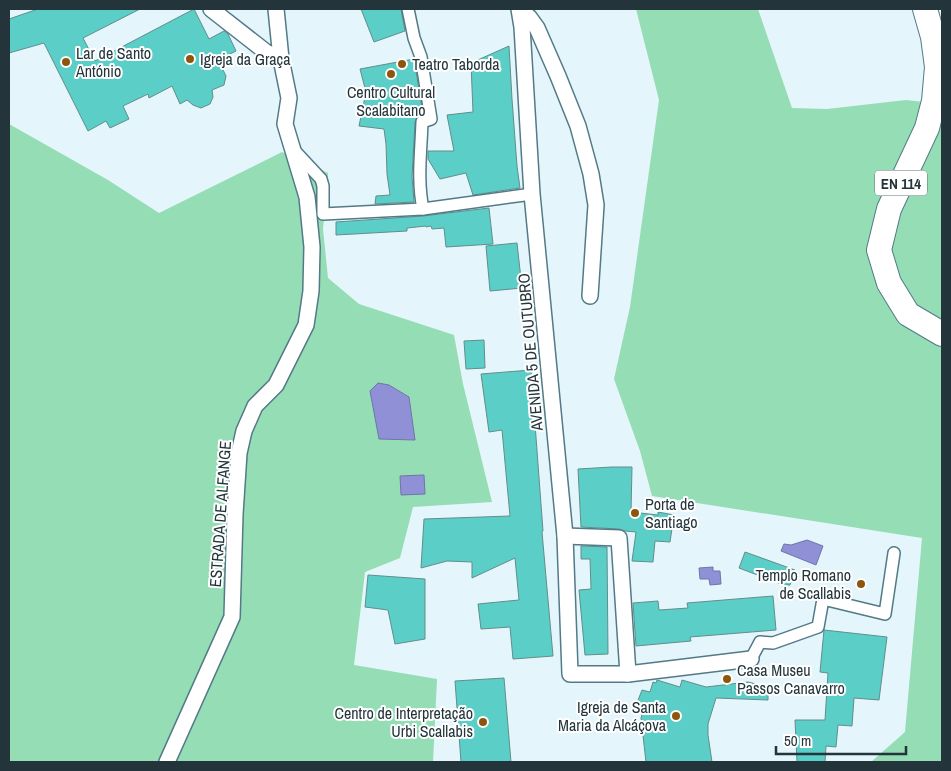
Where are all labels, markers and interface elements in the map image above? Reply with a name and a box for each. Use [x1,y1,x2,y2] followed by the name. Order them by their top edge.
[75,42,151,82] place label: Lar de Santo António
[200,48,291,70] place label: Igreja da Graça
[184,53,196,65] marker: Igreja da Graça
[412,53,500,75] place label: Teatro Taborda
[60,56,72,68] marker: Lar de Santo António
[396,58,408,70] marker: Teatro Taborda
[385,68,397,80] marker: Centro Cultural Scalabitano
[347,81,435,121] place label: Centro Cultural Scalabitano
[875,170,927,196] road number: EN 114
[512,272,548,433] street label: AVENIDA 5 DE OUTUBRO
[204,440,236,588] street label: ESTRADA DE ALFANGE
[645,493,698,533] place label: Porta de Santiago
[629,507,641,519] marker: Porta de Santiago
[755,564,851,604] place label: Templo Romano de Scallabis
[855,578,867,590] marker: Templo Romano de Scallabis
[737,659,845,699] place label: Casa Museu Passos Canavarro
[721,673,733,685] marker: Casa Museu Passos Canavarro
[558,696,667,736] place label: Igreja de Santa Maria da Alcáçova
[334,702,473,742] place label: Centro de Interpretação Urbi Scallabis
[670,710,682,722] marker: Igreja de Santa Maria da Alcáçova
[477,716,489,728] marker: Centro de Interpretação Urbi Scallabis
[776,724,906,756] scale bar
[784,730,811,751] text: 50 m

